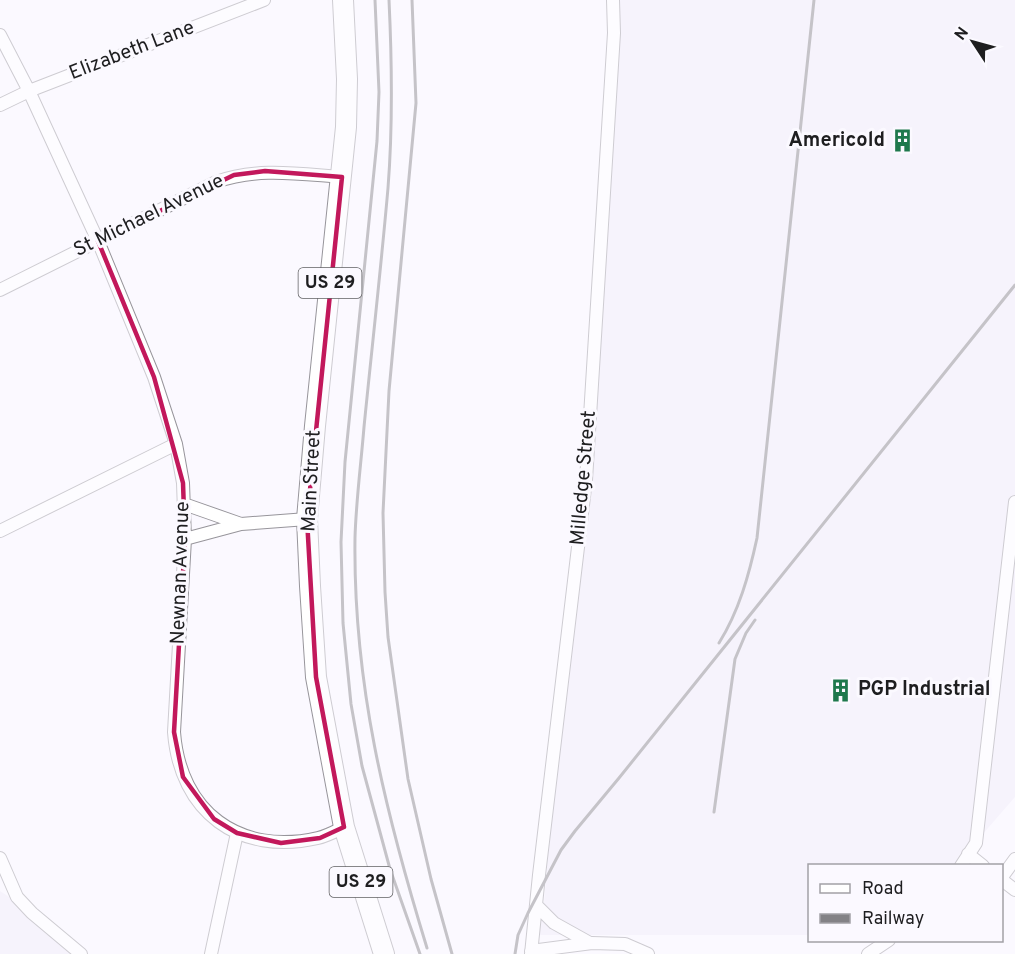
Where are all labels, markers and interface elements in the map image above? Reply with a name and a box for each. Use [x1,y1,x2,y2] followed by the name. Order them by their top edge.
[943,12,1003,72] north arrow
[66,15,198,87] street label: Elizabeth Lane
[951,24,974,45] text: N
[788,128,885,154] place label: Americold
[890,128,916,154] building icon: Americold
[70,168,228,264] street label: St Michael Avenue
[298,268,362,298] road number: US 29
[565,409,603,547] street label: Milledge Street
[296,429,328,533] street label: Main Street
[166,501,196,645] street label: Newnan Avenue
[827,677,853,703] building icon: PGP Industrial
[858,677,991,703] place label: PGP Industrial
[808,864,1003,942] legend
[330,867,392,897] road number: US 29
[862,878,904,901] text: Road
[862,908,924,931] text: Railway

